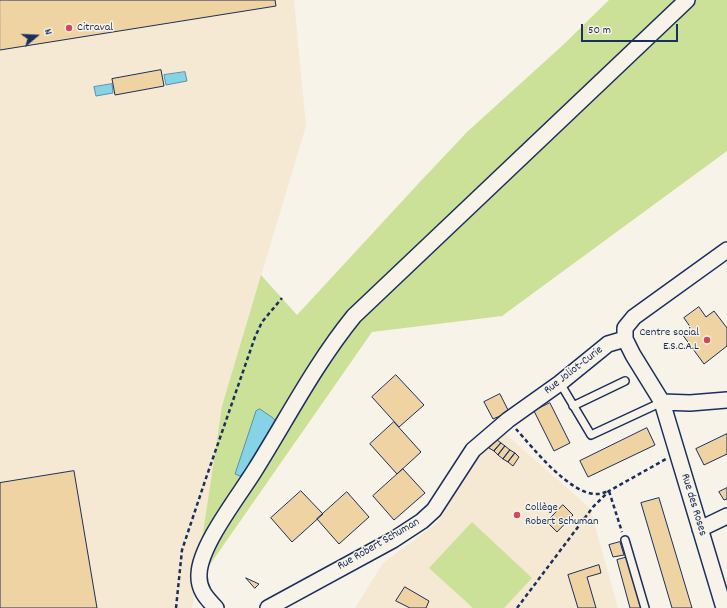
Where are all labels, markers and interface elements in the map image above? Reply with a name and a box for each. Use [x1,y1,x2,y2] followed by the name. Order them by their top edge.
[16,16,56,56] north arrow
[583,16,680,42] scale bar
[77,21,113,35] place label: Citraval
[588,22,611,39] text: 50 m
[64,23,74,33] marker: Citraval
[39,27,56,37] text: N
[639,326,699,354] place label: Centre social E.S.C.A.L
[702,335,712,345] marker: Centre social E.S.C.A.L
[542,344,606,398] street label: Rue Joliot-Curie
[677,472,709,538] street label: Rue des Roses
[525,501,598,529] place label: Collège Robert Schuman
[512,510,522,520] marker: Collège Robert Schuman
[335,516,423,574] street label: Rue Robert Schuman

